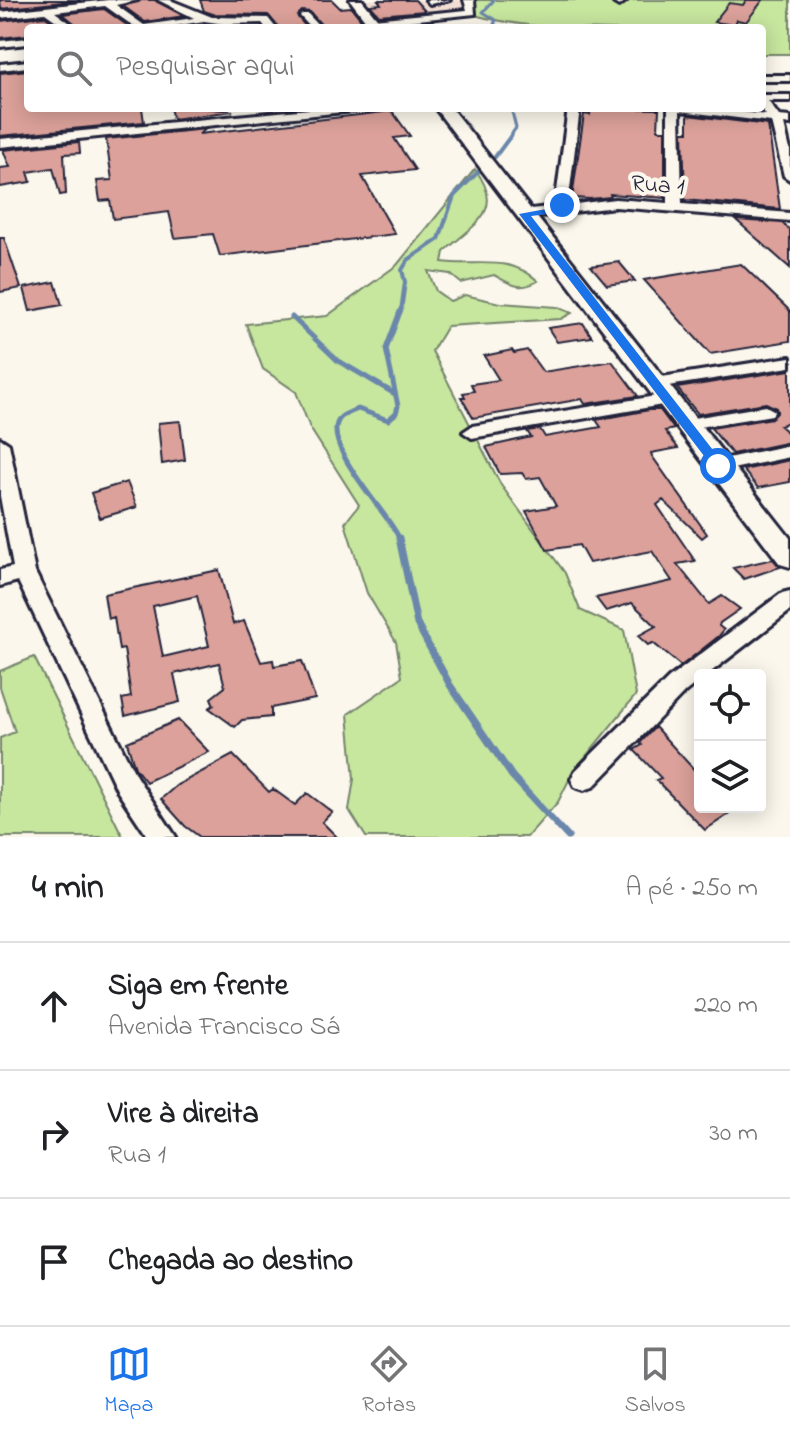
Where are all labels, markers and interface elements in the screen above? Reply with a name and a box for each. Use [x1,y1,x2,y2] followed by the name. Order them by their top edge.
[24,24,766,112] search box
[52,46,96,90] icon: search
[116,46,295,90] text: Pesquisar aqui
[630,167,686,206] street label: Rua 1
[544,187,580,223] route end
[700,448,736,484] route start
[694,669,766,813] map controls
[694,669,766,741] button: locate
[694,741,766,813] button: layers
[32,864,104,914] text: 4 min
[625,870,758,908] text: A pé · 250 m
[108,965,288,1009] text: Siga em frente
[32,984,76,1028] icon: ahead
[694,987,758,1025] text: 220 m
[108,1009,340,1047] text: Avenida Francisco Sá
[108,1093,259,1137] text: Vire à direita
[32,1112,76,1156] icon: right
[709,1115,758,1153] text: 30 m
[108,1137,166,1175] text: Rua 1
[32,1240,76,1284] icon: arrive
[108,1240,353,1284] text: Chegada ao destino
[104,1342,153,1422] tab: Mapa
[362,1342,416,1422] tab: Rotas
[625,1342,686,1422] tab: Salvos

